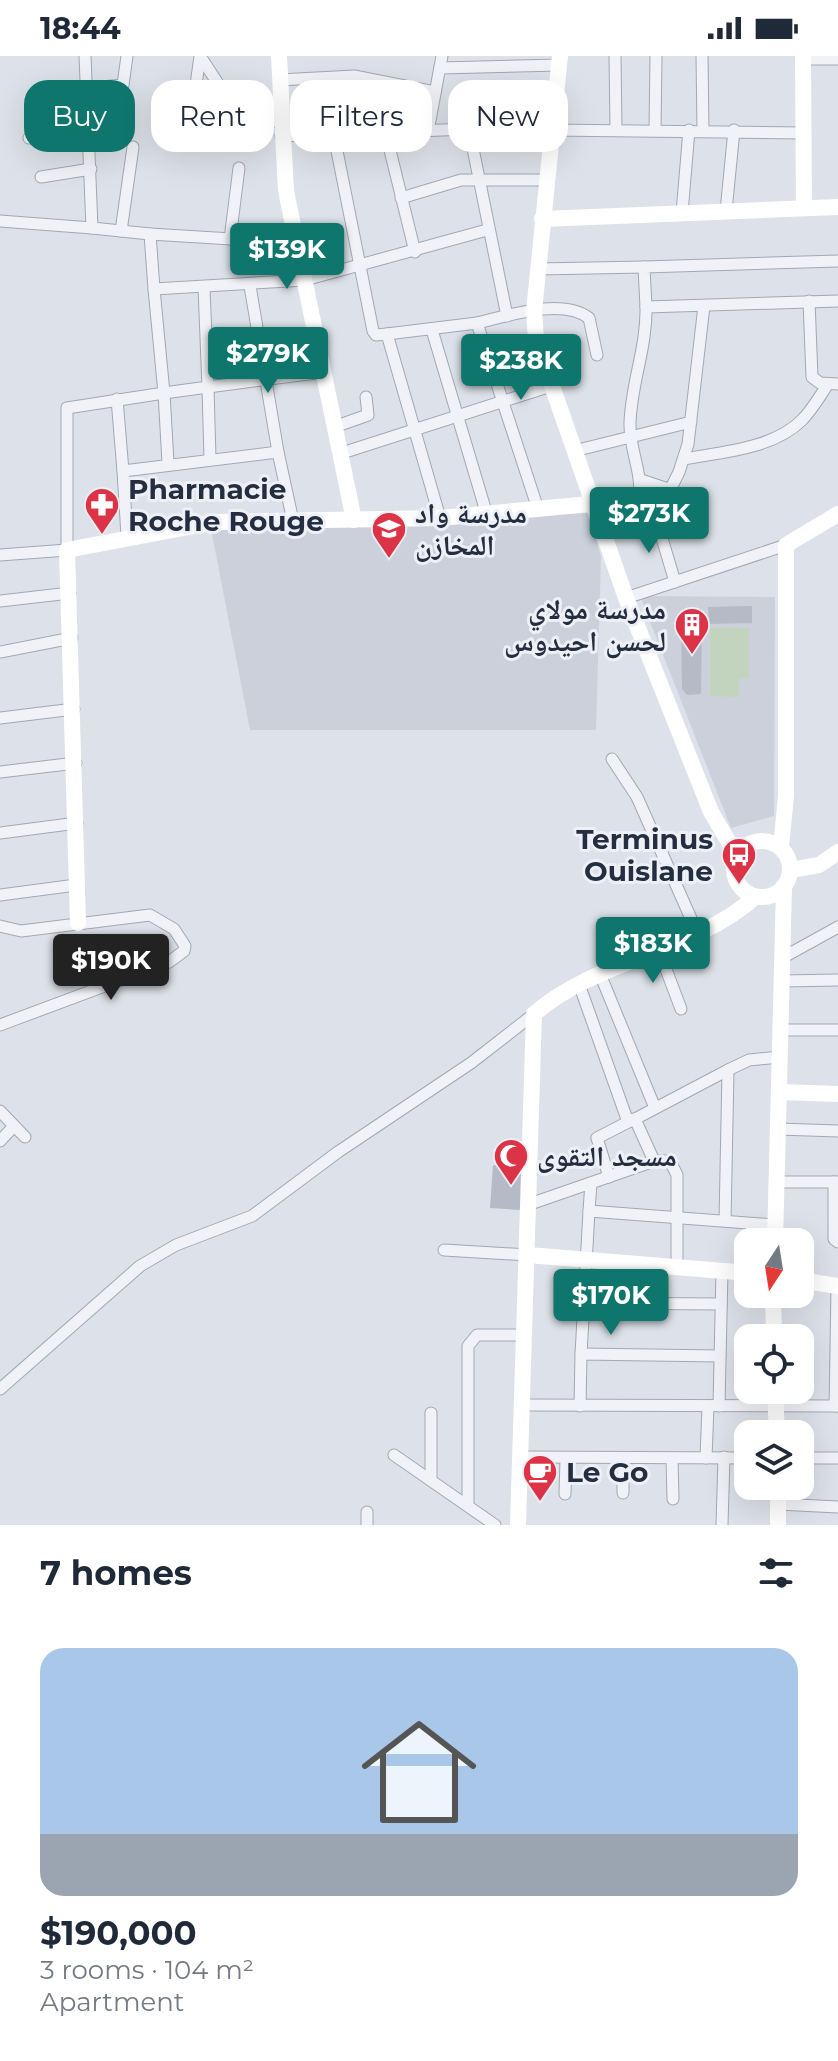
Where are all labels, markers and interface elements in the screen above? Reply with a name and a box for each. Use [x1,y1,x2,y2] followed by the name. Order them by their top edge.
[40,10,121,47] text: 18:44
[24,80,135,152] chip: Buy
[151,80,274,152] chip: Rent
[290,80,432,152] chip: Filters
[448,80,568,152] chip: New
[231,223,343,291] pin: $139K
[248,233,326,265] text: $139K
[212,327,324,395] pin: $279K
[465,334,577,402] pin: $238K
[226,337,310,369] text: $279K
[479,344,563,376] text: $238K
[128,472,324,538] place label: Pharmacie Roche Rouge
[83,486,121,536] pharmacy icon: Pharmacie Roche Rouge
[593,487,705,555] pin: $273K
[415,496,527,562] place label: مدرسة واد المخازن
[608,497,690,529] text: $273K
[370,510,408,560] school or university icon: مدرسة واد المخازن
[504,592,666,659] place label: مدرسة مولاي لحسن احيدوس
[673,606,711,656] building icon: مدرسة مولاي لحسن احيدوس
[576,822,713,888] place label: Terminus Ouislane
[720,836,758,886] bus stop icon: Terminus Ouislane
[597,917,709,985] pin: $183K
[614,927,692,959] text: $183K
[55,934,167,1002] pin: $190K
[71,944,151,976] text: $190K
[492,1137,530,1187] mosque icon: مسجد التقوى
[537,1139,677,1173] place label: مسجد التقوى
[734,1228,814,1308] north arrow
[734,1228,814,1500] map controls
[555,1269,667,1337] pin: $170K
[571,1279,651,1311] text: $170K
[734,1324,814,1404] button: locate
[734,1420,814,1500] button: layers
[521,1453,559,1503] cafe icon: Le Go
[566,1455,648,1489] place label: Le Go
[754,1551,798,1595] icon: filters
[40,1552,192,1594] text: 7 homes
[347,1700,491,1844] icon: home
[40,1912,197,1954] text: $190,000
[40,1954,254,1986] text: 3 rooms · 104 m²
[40,1986,184,2018] text: Apartment

